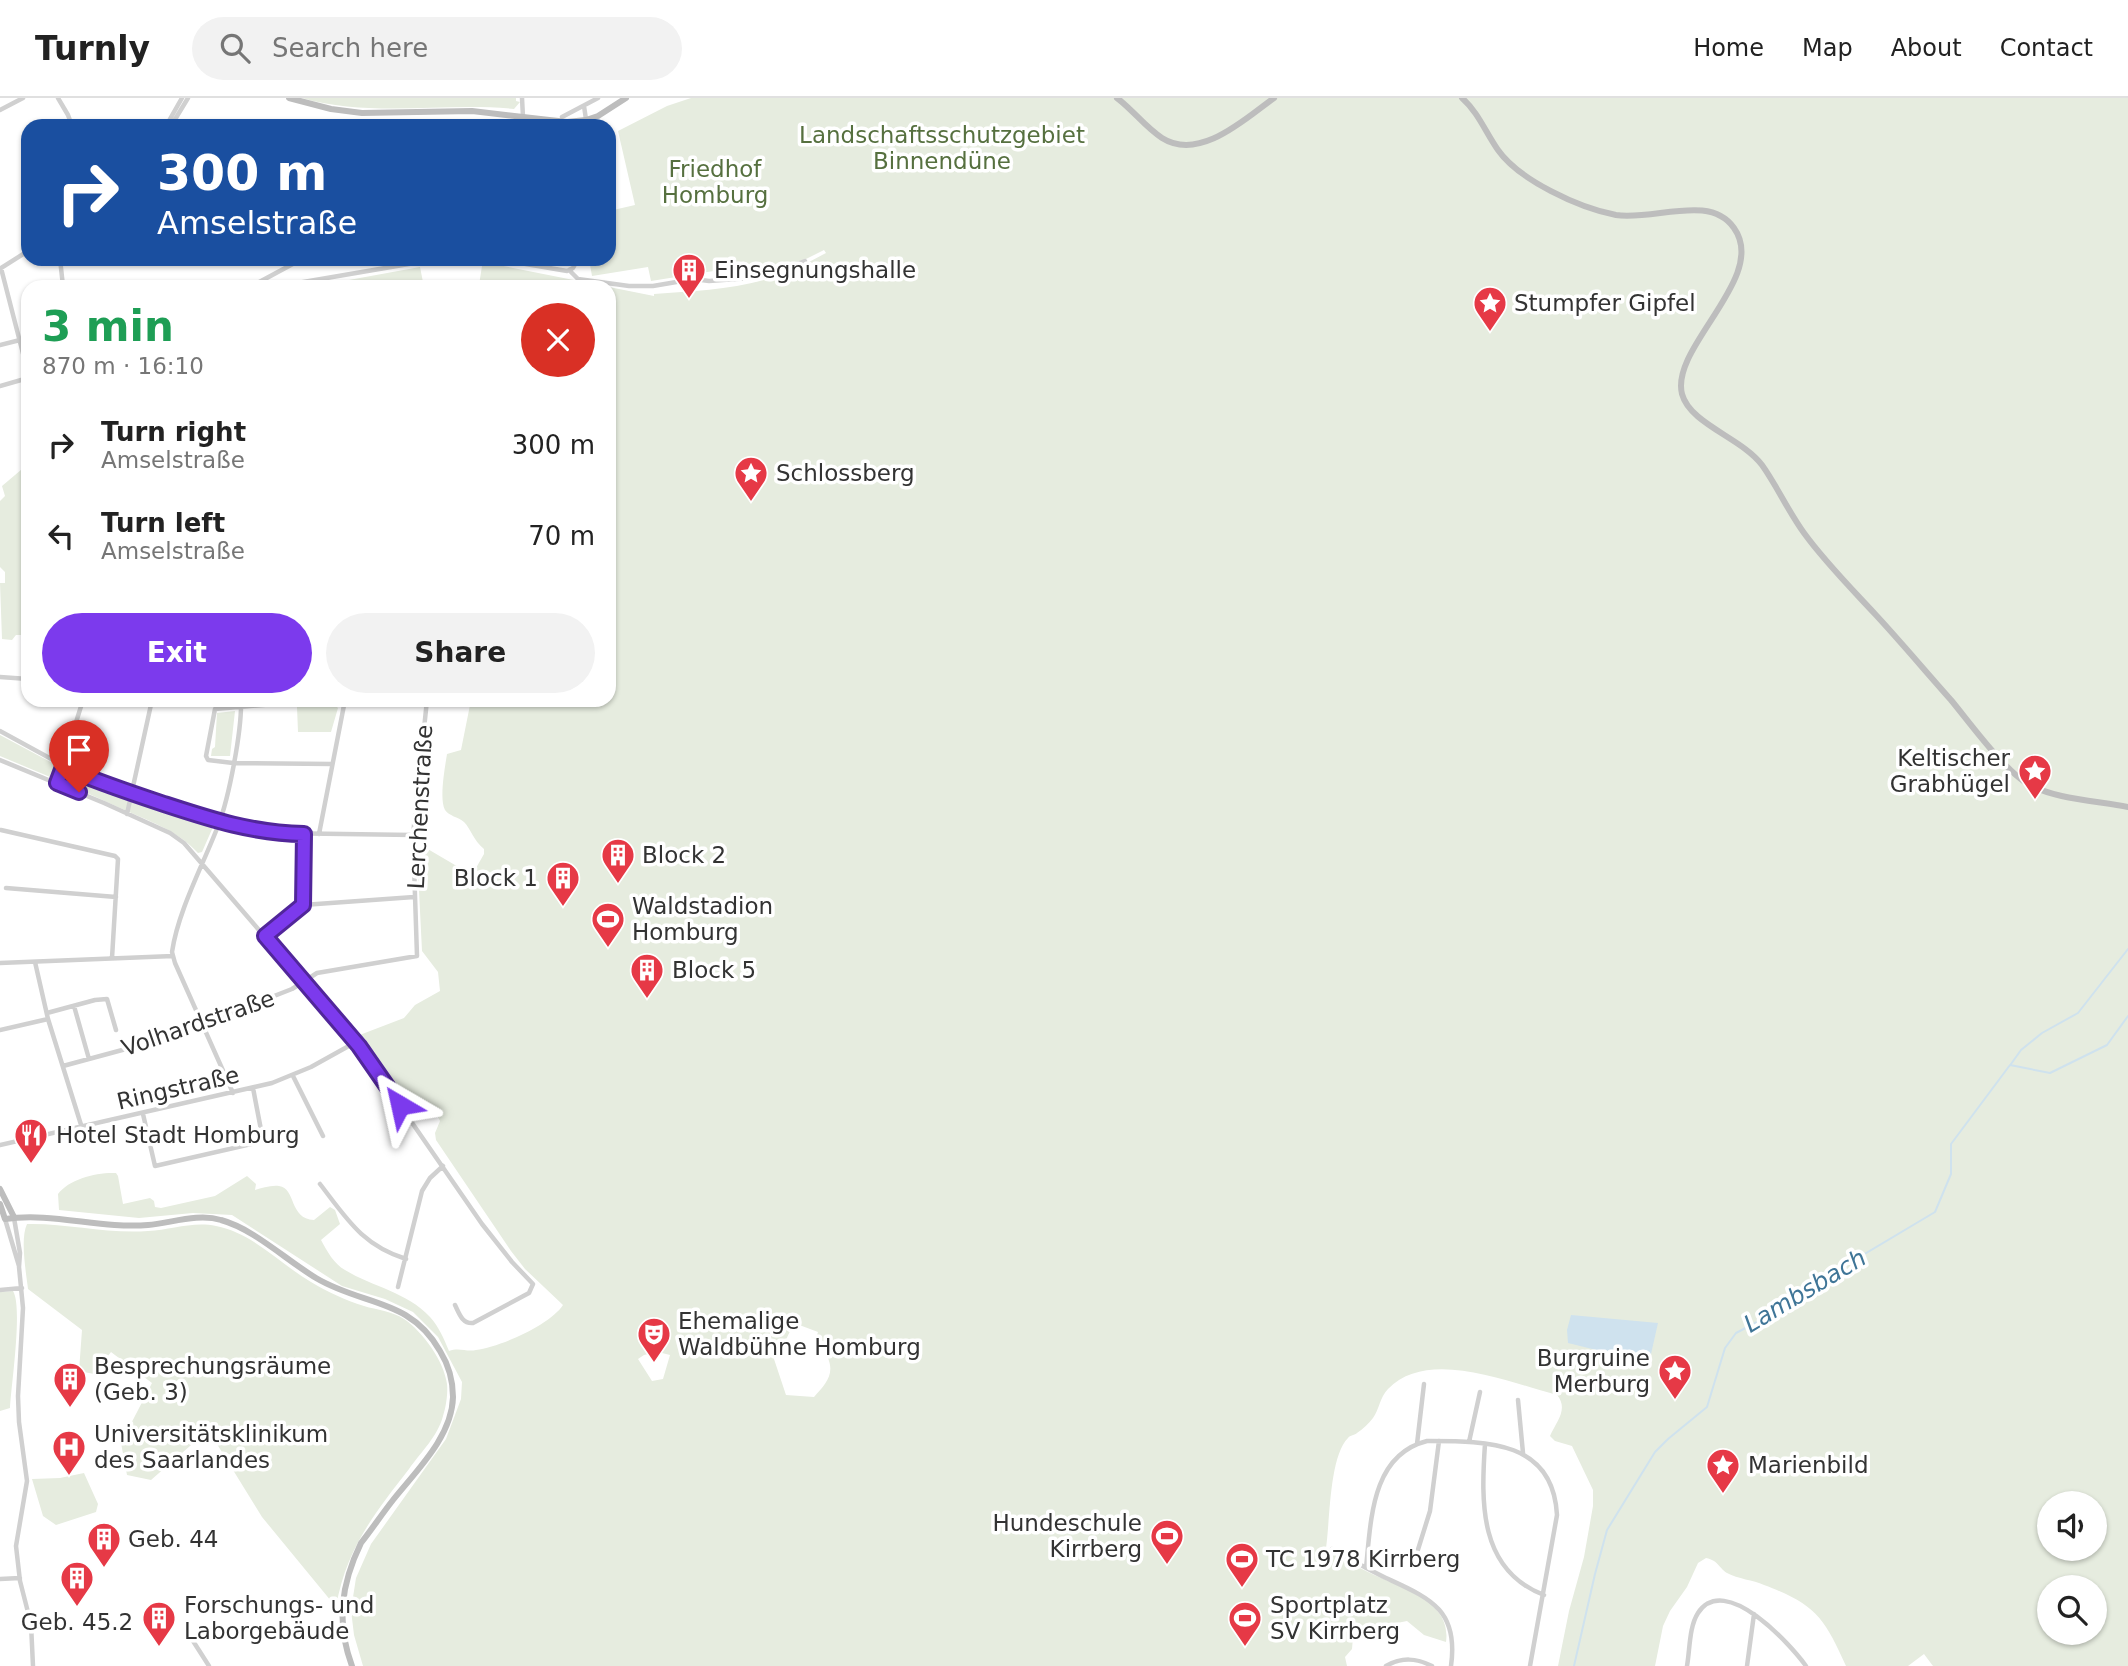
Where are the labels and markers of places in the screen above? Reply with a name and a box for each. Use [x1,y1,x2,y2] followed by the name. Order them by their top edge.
[670,251,708,300] building icon: Einsegnungshalle
[714,257,916,283] place label: Einsegnungshalle
[1471,284,1509,333] place icon: Stumpfer Gipfel
[1514,290,1696,316] place label: Stumpfer Gipfel
[732,454,770,503] place icon: Schlossberg
[776,460,915,486] place label: Schlossberg
[49,720,109,792] pin
[1890,745,2011,797] place label: Keltischer Grabhügel
[2016,752,2054,801] place icon: Keltischer Grabhügel
[599,836,637,885] building icon: Block 2
[642,842,726,868] place label: Block 2
[544,859,582,908] building icon: Block 1
[454,865,538,891] place label: Block 1
[632,893,773,945] place label: Waldstadion Homburg
[589,900,627,949] sports icon: Waldstadion Homburg
[628,951,666,1000] building icon: Block 5
[672,957,756,983] place label: Block 5
[12,1116,50,1165] restaurant icon: Hotel Stadt Homburg
[56,1122,299,1148] place label: Hotel Stadt Homburg
[678,1308,921,1360] place label: Ehemalige Waldbühne Homburg
[635,1315,673,1364] theatre icon: Ehemalige Waldbühne Homburg
[1537,1345,1650,1397] place label: Burgruine Merburg
[1656,1352,1694,1401] place icon: Burgruine Merburg
[94,1353,331,1405] place label: Besprechungsräume (Geb. 3)
[51,1360,89,1409] building icon: Besprechungsräume (Geb. 3)
[94,1421,328,1473] place label: Universitätsklinikum des Saarlandes
[50,1428,88,1477] hospital icon: Universitätsklinikum des Saarlandes
[1704,1446,1742,1495] place icon: Marienbild
[1748,1452,1869,1478] place label: Marienbild
[992,1510,1142,1562] place label: Hundeschule Kirrberg
[1148,1517,1186,1566] sports icon: Hundeschule Kirrberg
[85,1520,123,1569] building icon: Geb. 44
[128,1526,218,1552] place label: Geb. 44
[1223,1540,1261,1589] sports icon: TC 1978 Kirrberg
[1265,1546,1460,1572] place label: TC 1978 Kirrberg
[58,1559,96,1608] building icon: Geb. 45.2
[184,1592,374,1644] place label: Forschungs- und Laborgebäude
[1270,1592,1400,1644] place label: Sportplatz SV Kirrberg
[140,1599,178,1648] building icon: Forschungs- und Laborgebäude
[1226,1599,1264,1648] sports icon: Sportplatz SV Kirrberg
[21,1609,133,1635] place label: Geb. 45.2

